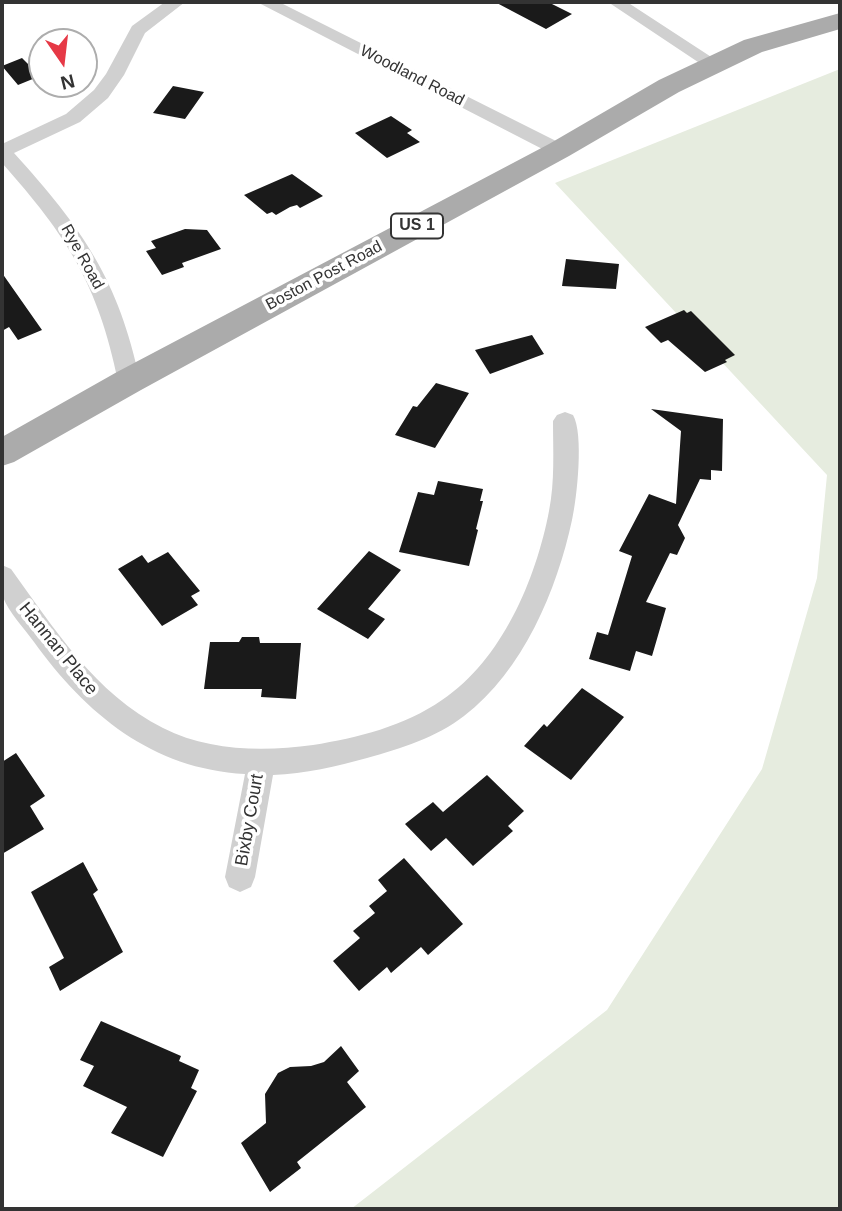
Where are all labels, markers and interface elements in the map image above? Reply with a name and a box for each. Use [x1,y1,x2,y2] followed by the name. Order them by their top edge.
[28,28,98,98] north arrow
[357,41,467,111] street label: Woodland Road
[59,70,77,94] text: N
[391,214,443,238] road number: US 1
[56,221,108,293] street label: Rye Road
[263,237,385,315] street label: Boston Post Road
[14,598,102,700] street label: Hannan Place
[231,772,269,868] street label: Bixby Court

